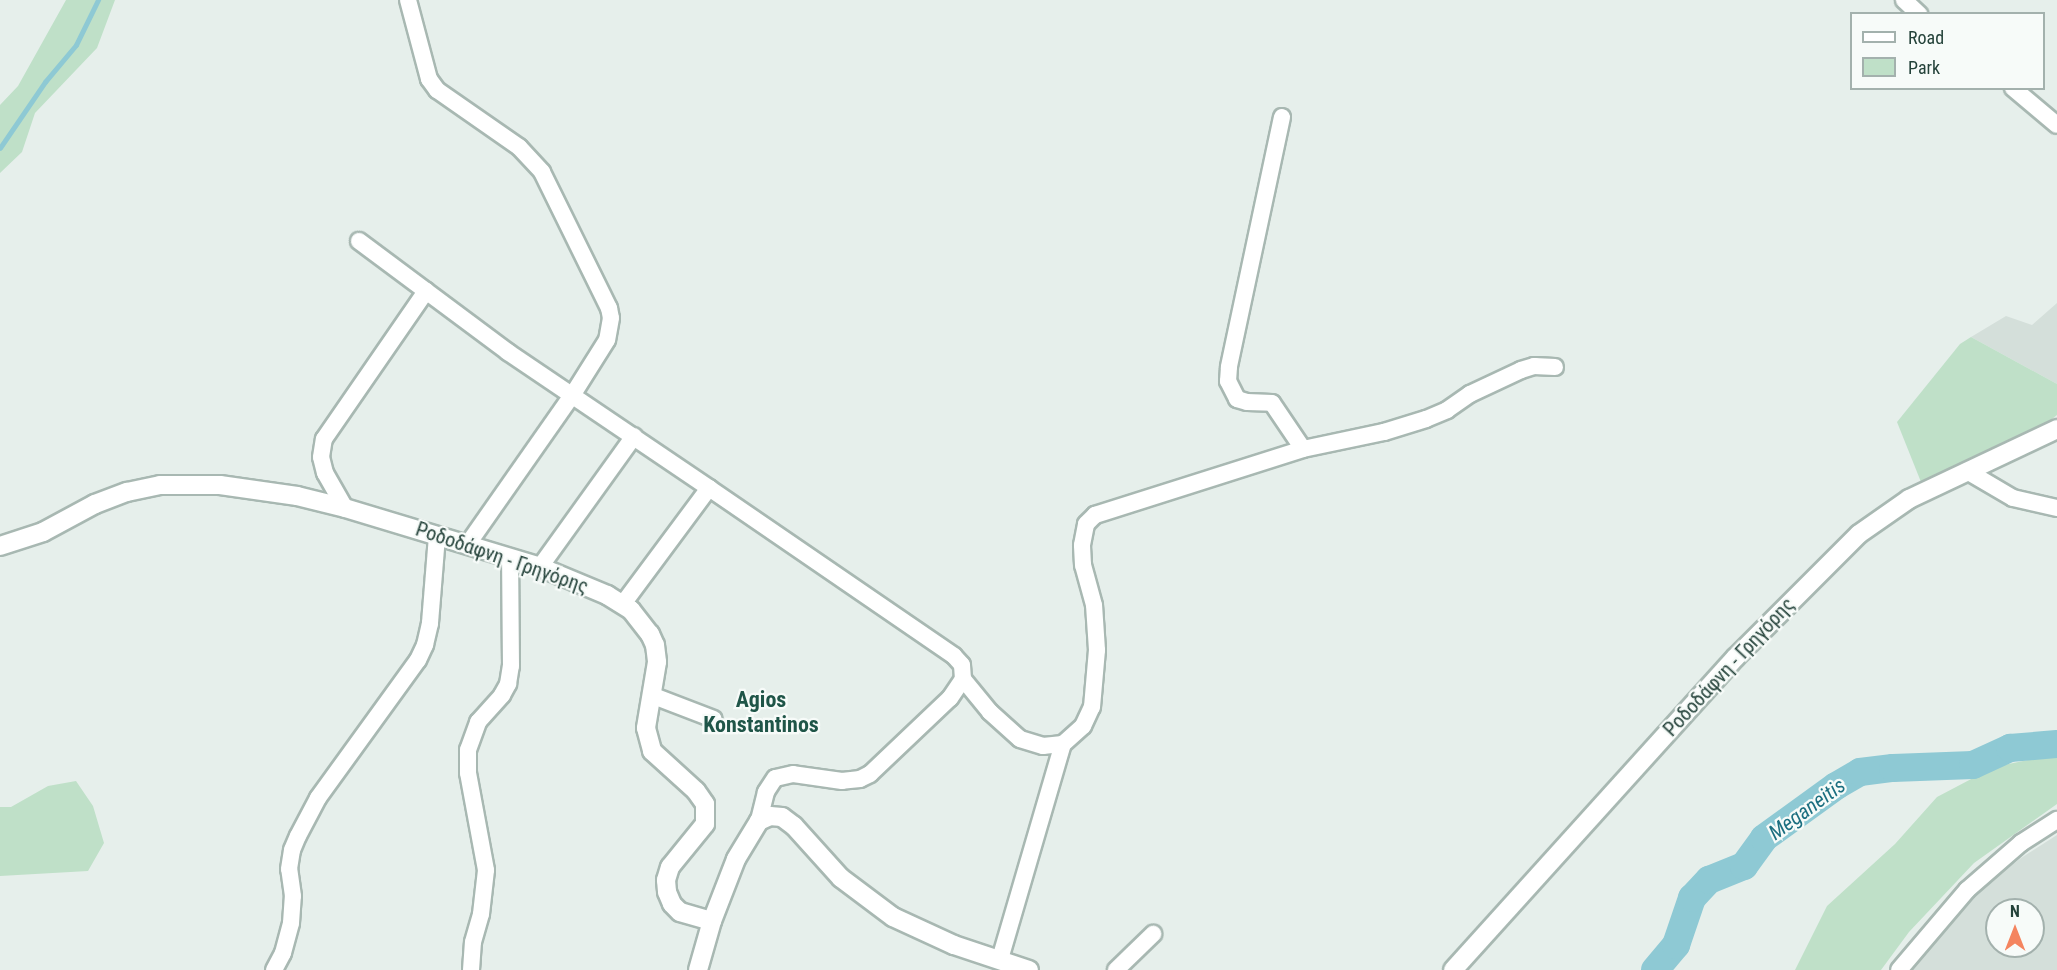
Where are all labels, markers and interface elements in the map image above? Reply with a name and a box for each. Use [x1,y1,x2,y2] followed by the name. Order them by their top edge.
[1850,12,2045,90] legend
[1908,27,1944,48] text: Road
[1908,57,1940,78] text: Park
[413,517,591,599] street label: Ροδοδάφνη - Γρηγόρης
[1659,593,1799,741] street label: Ροδοδάφνη - Γρηγόρης
[703,686,819,738] district label: Agios Konstantinos
[1764,773,1850,845] water label: Meganeitis
[1985,898,2045,958] north arrow
[2010,902,2020,921] text: N

